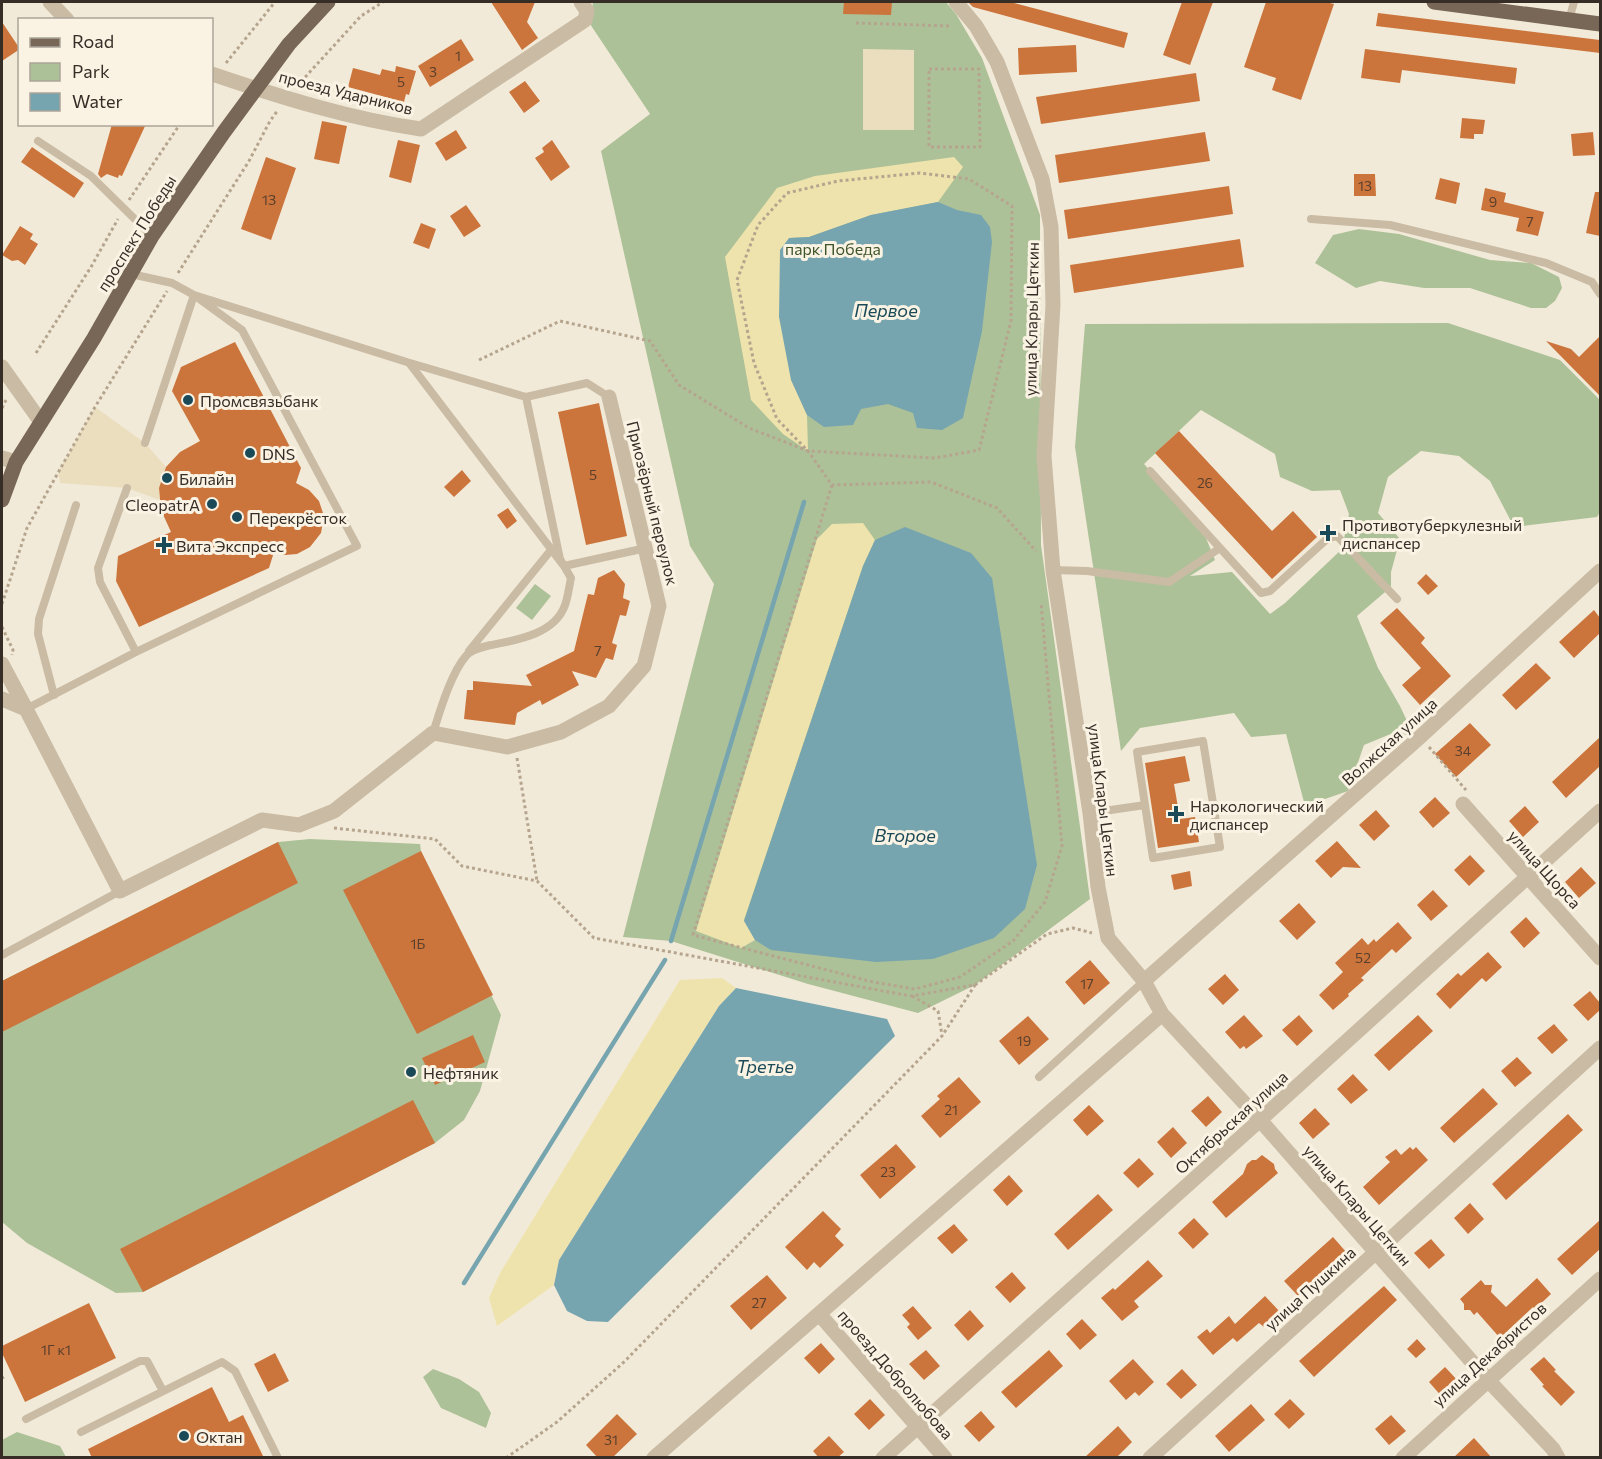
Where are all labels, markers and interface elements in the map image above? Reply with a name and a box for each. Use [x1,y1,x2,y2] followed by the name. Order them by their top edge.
[18,18,213,126] legend
[72,30,114,52] text: Road
[455,47,461,64] house number: 1
[72,60,110,82] text: Park
[429,63,437,80] house number: 3
[277,66,415,118] street label: проезд Ударников
[397,73,405,90] house number: 5
[72,90,123,112] text: Water
[93,171,179,295] street label: проспект Победы
[1358,177,1372,194] house number: 13
[262,191,276,208] house number: 1З
[1489,193,1497,210] house number: 9
[1526,213,1534,230] house number: 7
[785,239,881,258] park label: парк Победa
[1020,242,1042,396] street label: улица Клары Цеткин
[854,299,918,321] water label: Первое
[200,391,319,410] place label: Промсвязьбанк
[181,393,195,407] marker: Промсвязьбанк
[623,419,683,588] street label: Приозёрный переулок
[262,444,295,463] place label: DNS
[243,446,257,460] marker: DNS
[589,466,597,483] house number: 5
[179,469,234,488] place label: Билайн
[160,471,174,485] marker: Билайн
[1197,474,1213,491] house number: 26
[125,495,200,514] place label: CleopatrA
[205,497,219,511] marker: CleopatrA
[249,508,347,527] place label: Перекрёсток
[230,510,244,524] marker: Перекрёсток
[1342,515,1522,552] place label: Противотуберкулезный диспансер
[1319,524,1337,542] marker: Противотуберкулезный диспансер
[176,536,284,555] place label: Вита Экспресс
[157,538,171,552] marker: Вита Экспресс
[594,642,602,659] house number: 7
[1338,693,1440,789] street label: Волжская улица
[1085,722,1123,878] street label: улица Клары Цеткин
[1455,742,1472,759] house number: 34
[1190,796,1324,833] place label: Наркологический диспансер
[1167,805,1185,823] marker: Наркологический диспансер
[874,824,936,846] water label: Второе
[1505,826,1585,912] street label: улица Щорса
[411,935,426,952] house number: 1Б
[1355,949,1371,966] house number: 52
[1080,975,1094,992] house number: 17
[1017,1032,1031,1049] house number: 19
[736,1055,794,1077] water label: Третье
[423,1063,499,1082] place label: Нефтяник
[404,1065,418,1079] marker: Нефтяник
[1171,1066,1291,1178] street label: Октябрьская улица
[944,1101,958,1118] house number: 21
[1300,1141,1416,1269] street label: улица Клары Цеткин
[880,1163,896,1180] house number: 23
[1261,1242,1359,1334] street label: улица Пушкина
[751,1294,767,1311] house number: 27
[1428,1298,1550,1410] street label: улица Декабристов
[834,1305,958,1443] street label: проезд Добролюбова
[41,1341,71,1358] house number: 1Г к1
[196,1427,243,1446] place label: Октан
[177,1429,191,1443] marker: Октан
[604,1431,618,1448] house number: 31

